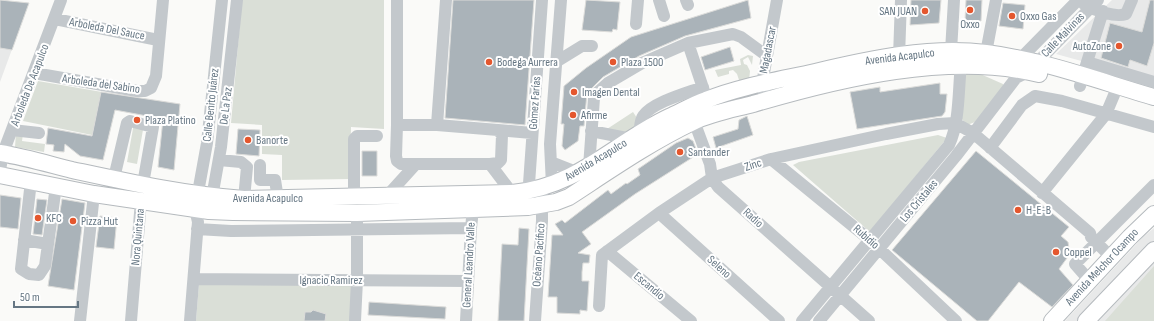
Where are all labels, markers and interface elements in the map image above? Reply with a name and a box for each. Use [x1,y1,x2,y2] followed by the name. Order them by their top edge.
[879,4,917,19] place label: SAN JUAN
[965,5,975,15] marker: Oxxo
[920,6,930,16] marker: SAN JUAN
[1020,9,1056,24] place label: Oxxo Gas
[1038,10,1088,60] street label: Calle Malvinas
[1007,11,1017,21] marker: Oxxo Gas
[67,14,146,44] street label: Arboleda Del Sauce
[960,17,980,32] place label: Oxxo
[756,25,780,75] street label: Magadascar
[1072,39,1111,54] place label: AutoZone
[1114,41,1124,51] marker: AutoZone
[7,42,53,129] street label: Arboleda De Acapulco
[863,45,936,69] street label: Avenida Acapulco
[497,55,558,70] place label: Bodega Aurrera
[621,55,663,70] place label: Plaza 1500
[484,57,494,67] marker: Bodega Aurrera
[608,57,618,67] marker: Plaza 1500
[200,67,222,143] street label: Calle Benito Juárez
[60,71,141,97] street label: Arboleda del Sabino
[526,76,544,130] street label: Gómez Farías
[582,85,640,100] place label: Imagen Dental
[216,86,236,126] street label: De La Paz
[569,87,579,97] marker: Imagen Dental
[580,108,608,123] place label: Afirme
[568,110,578,120] marker: Afirme
[145,113,196,128] place label: Plaza Platino
[132,115,142,125] marker: Plaza Platino
[256,133,288,148] place label: Banorte
[243,135,253,145] marker: Banorte
[561,136,630,185] street label: Avenida Acapulco
[688,145,730,160] place label: Santander
[675,147,685,157] marker: Santander
[743,155,764,175] street label: Zinc
[897,177,941,225] street label: Los Cristales
[232,191,303,206] street label: Avenida Acapulco
[1026,203,1051,218] place label: H-E-B
[740,205,766,231] street label: Radio
[1013,205,1023,215] marker: H-E-B
[128,207,148,266] street label: Nora Quintana
[46,211,62,226] place label: KFC
[33,213,43,223] marker: KFC
[81,214,119,229] place label: Pizza Hut
[68,216,78,226] marker: Pizza Hut
[850,221,882,253] street label: Rubidio
[459,222,479,308] street label: General Leandro Valle
[529,223,549,287] street label: Océano Pacífico
[1062,225,1142,310] street label: Avenida Melchor Ocampo
[1064,245,1092,260] place label: Coppel
[1051,247,1061,257] marker: Coppel
[704,252,734,282] street label: Seleno
[630,269,668,303] street label: Escandio
[299,273,363,288] street label: Ignacio Ramirez
[14,283,78,309] scale bar
[20,290,40,305] text: 50 m

